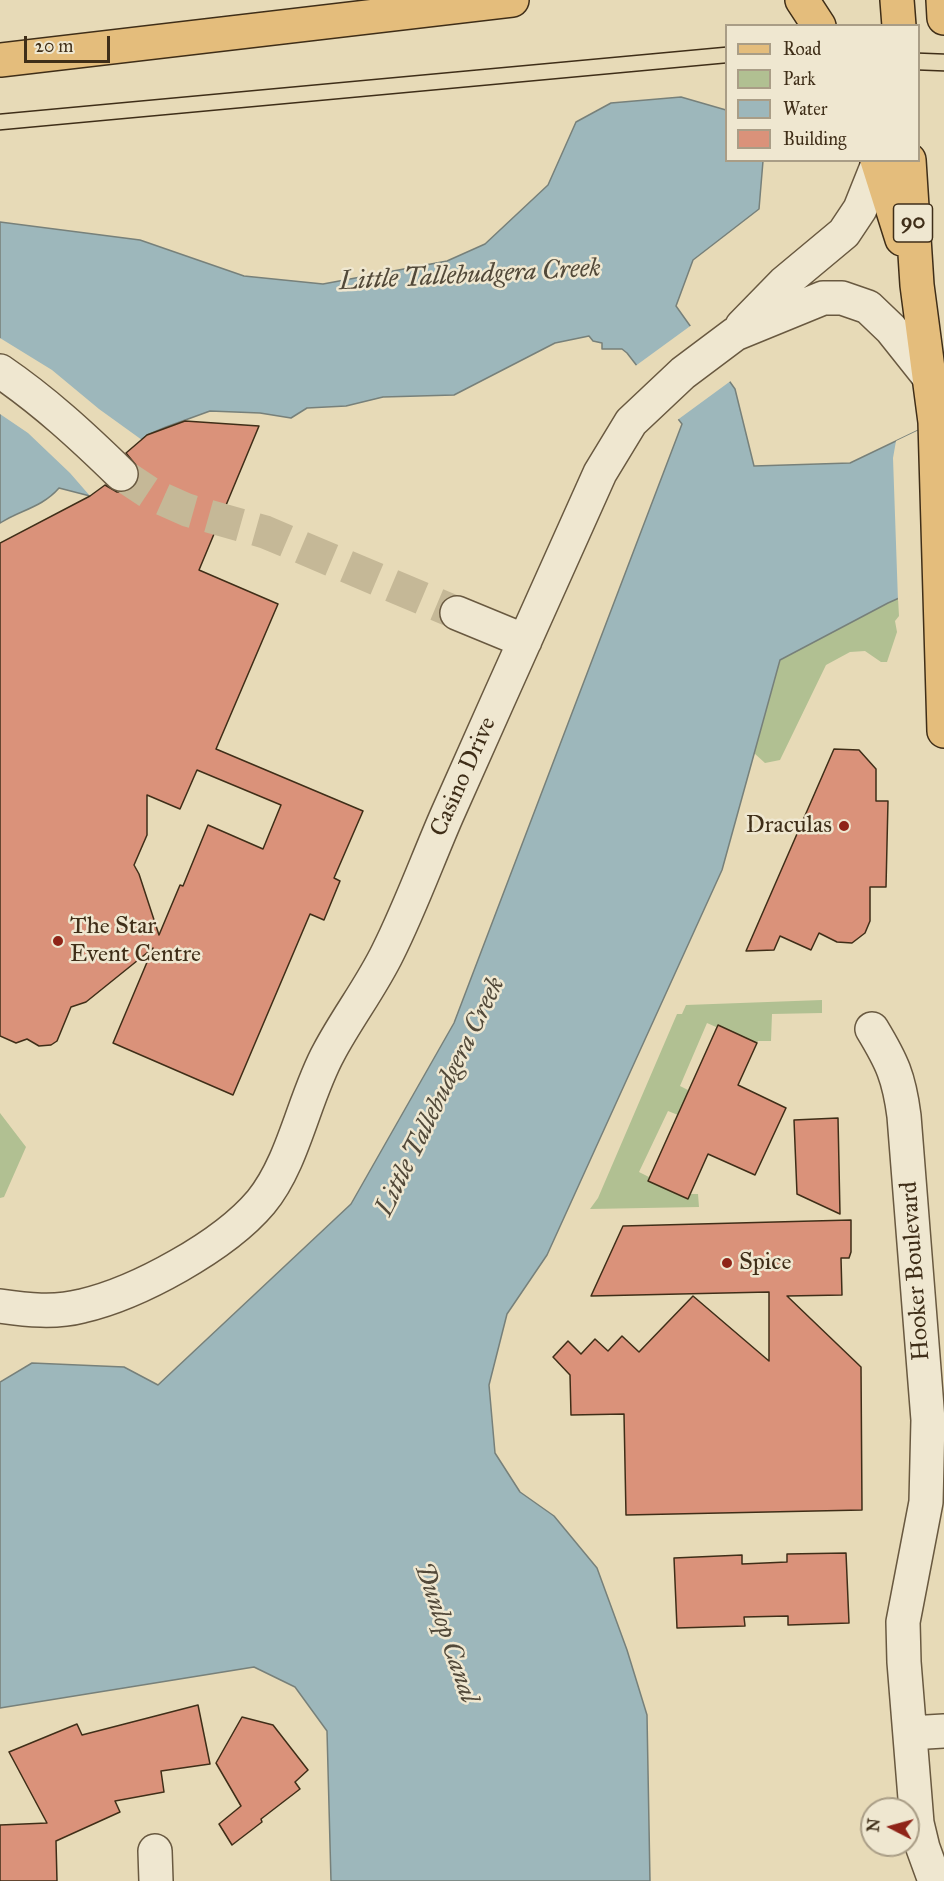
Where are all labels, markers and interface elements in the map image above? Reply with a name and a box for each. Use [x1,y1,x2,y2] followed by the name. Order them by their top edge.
[27,24,112,62] scale bar
[725,24,920,162] legend
[35,35,73,57] text: 20 m
[783,38,821,60] text: Road
[783,68,816,90] text: Park
[783,98,827,120] text: Water
[783,128,846,150] text: Building
[894,204,932,242] road number: 90
[338,254,602,298] water label: Little Tallebudgera Creek
[425,713,503,841] street label: Casino Drive
[746,812,832,840] place label: Draculas
[837,819,851,833] marker: Draculas
[70,913,201,969] place label: The Star Event Centre
[51,934,65,948] marker: The Star Event Centre
[370,972,512,1222] water label: Little Tallebudgera Creek
[895,1180,937,1362] street label: Hooker Boulevard
[739,1249,791,1277] place label: Spice
[720,1256,734,1270] marker: Spice
[406,1559,484,1707] water label: Dunlop Canal
[860,1797,920,1857] north arrow
[863,1818,884,1833] text: N

